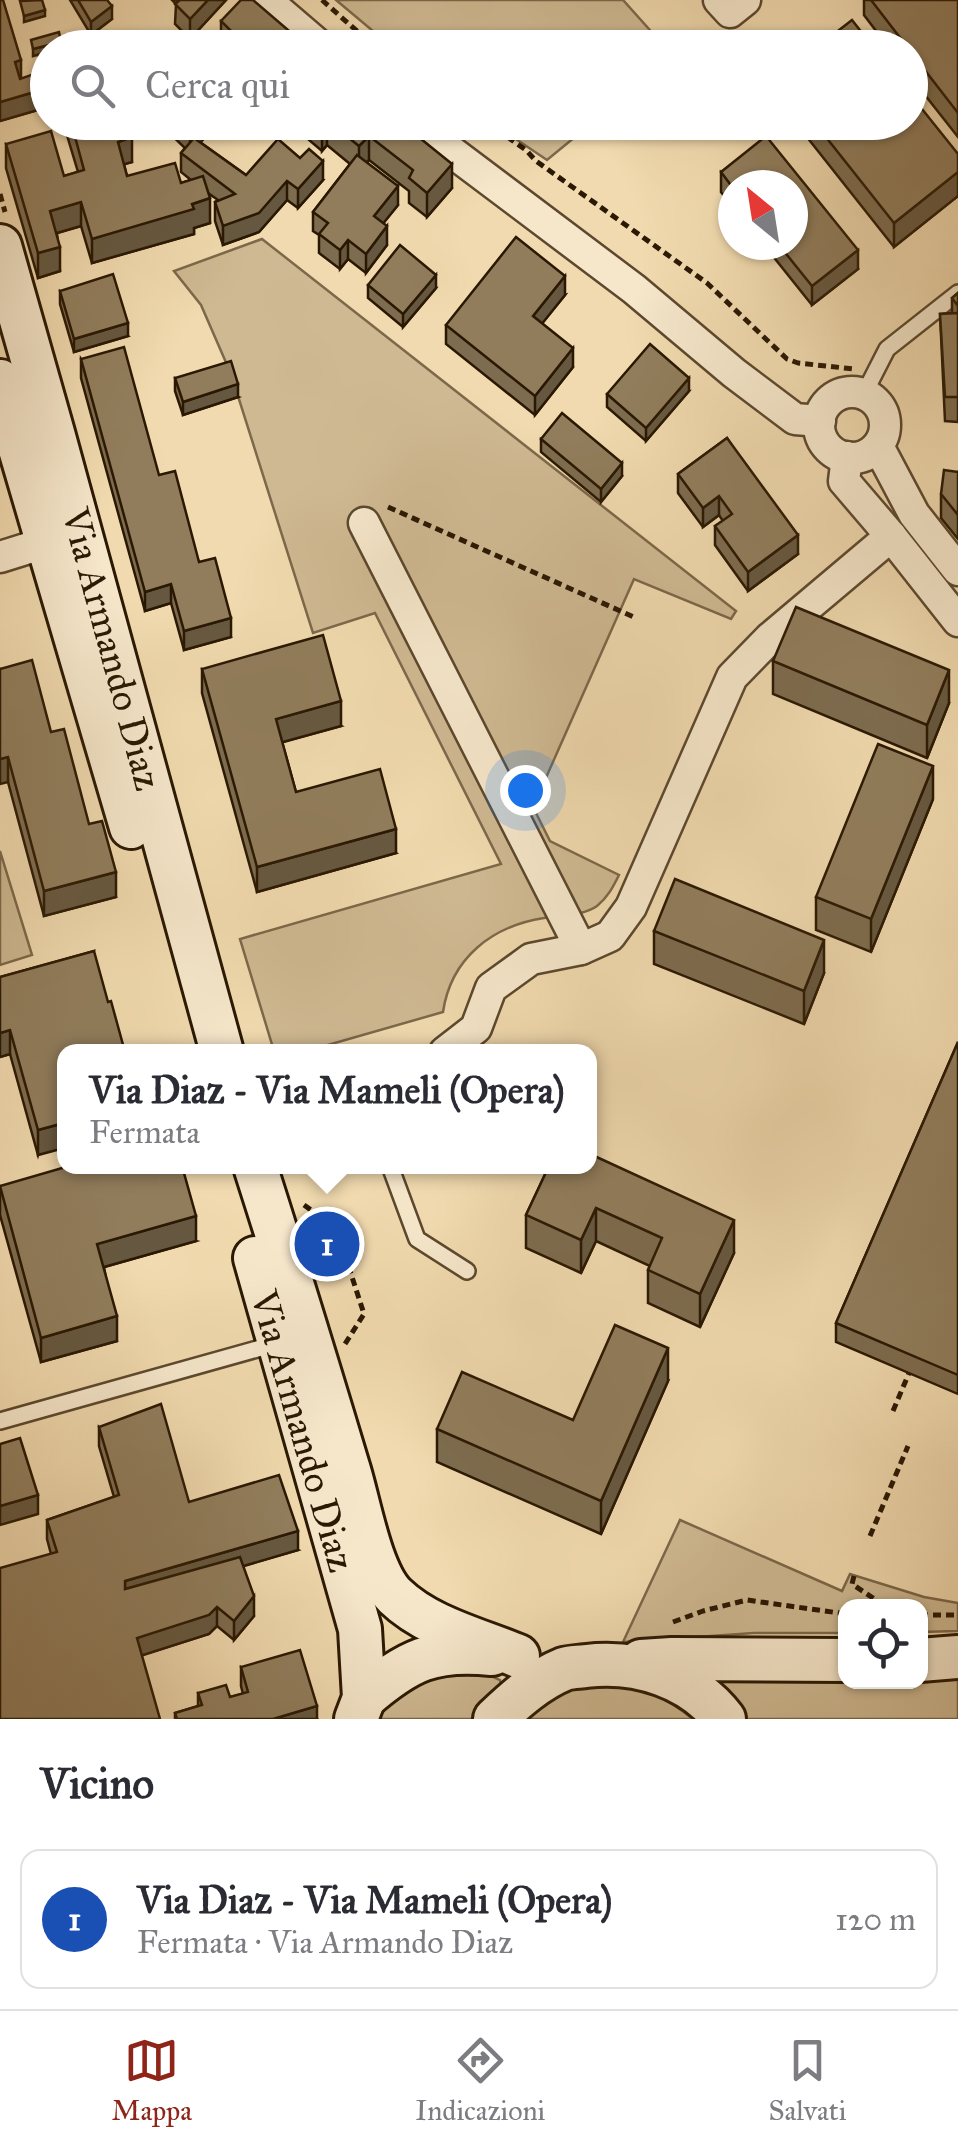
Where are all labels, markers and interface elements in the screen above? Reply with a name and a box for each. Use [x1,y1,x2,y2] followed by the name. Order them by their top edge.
[30,30,928,140] search box
[65,58,120,113] icon: search
[145,62,290,108] text: Cerca qui
[718,170,808,260] north arrow
[52,502,172,795] street label: Via Armando Diaz
[500,765,551,816] your location
[57,1044,597,1174] popup
[89,1067,565,1113] text: Via Diaz - Via Mameli (Opera)
[89,1113,200,1152] text: Fermata
[294,1206,360,1282] pin: 1
[241,1284,365,1577] street label: Via Armando Diaz
[838,1599,928,1689] map controls
[838,1599,928,1689] button: locate
[40,1758,154,1810] text: Vicino
[137,1877,612,1923] text: Via Diaz - Via Mameli (Opera)
[68,1900,81,1939] text: 1
[835,1900,916,1939] text: 120 m
[137,1923,513,1962] text: Fermata · Via Armando Diaz
[112,2033,192,2128] tab: Mappa
[415,2033,545,2128] tab: Indicazioni
[768,2033,846,2128] tab: Salvati

